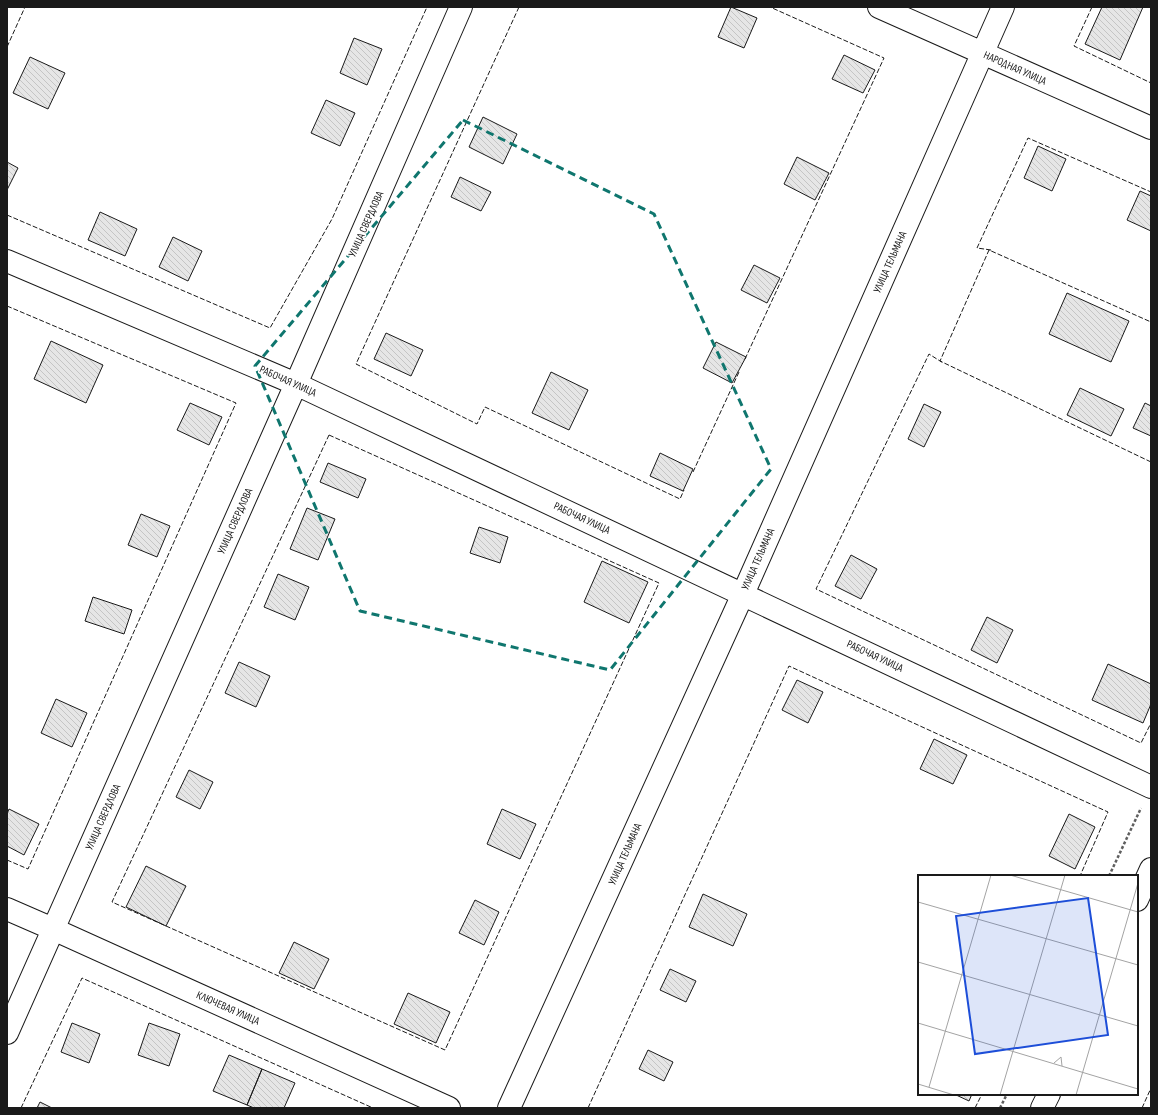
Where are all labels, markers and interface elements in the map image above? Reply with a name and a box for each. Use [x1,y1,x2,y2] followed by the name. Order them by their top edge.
[982,48,1049,88] street label: НАРОДНАЯ УЛИЦА
[346,189,386,259] street label: УЛИЦА СВЕРДЛОВА
[871,229,910,295] street label: УЛИЦА ТЕЛЬМАНА
[258,363,319,399] street label: РАБОЧАЯ УЛИЦА
[215,486,255,556] street label: УЛИЦА СВЕРДЛОВА
[552,499,613,537] street label: РАБОЧАЯ УЛИЦА
[739,526,778,592] street label: УЛИЦА ТЕЛЬМАНА
[845,637,906,675] street label: РАБОЧАЯ УЛИЦА
[83,782,123,852] street label: УЛИЦА СВЕРДЛОВА
[606,821,645,887] street label: УЛИЦА ТЕЛЬМАНА
[918,875,1138,1095] inset map
[194,988,262,1028] street label: КЛЮЧЕВАЯ УЛИЦА

